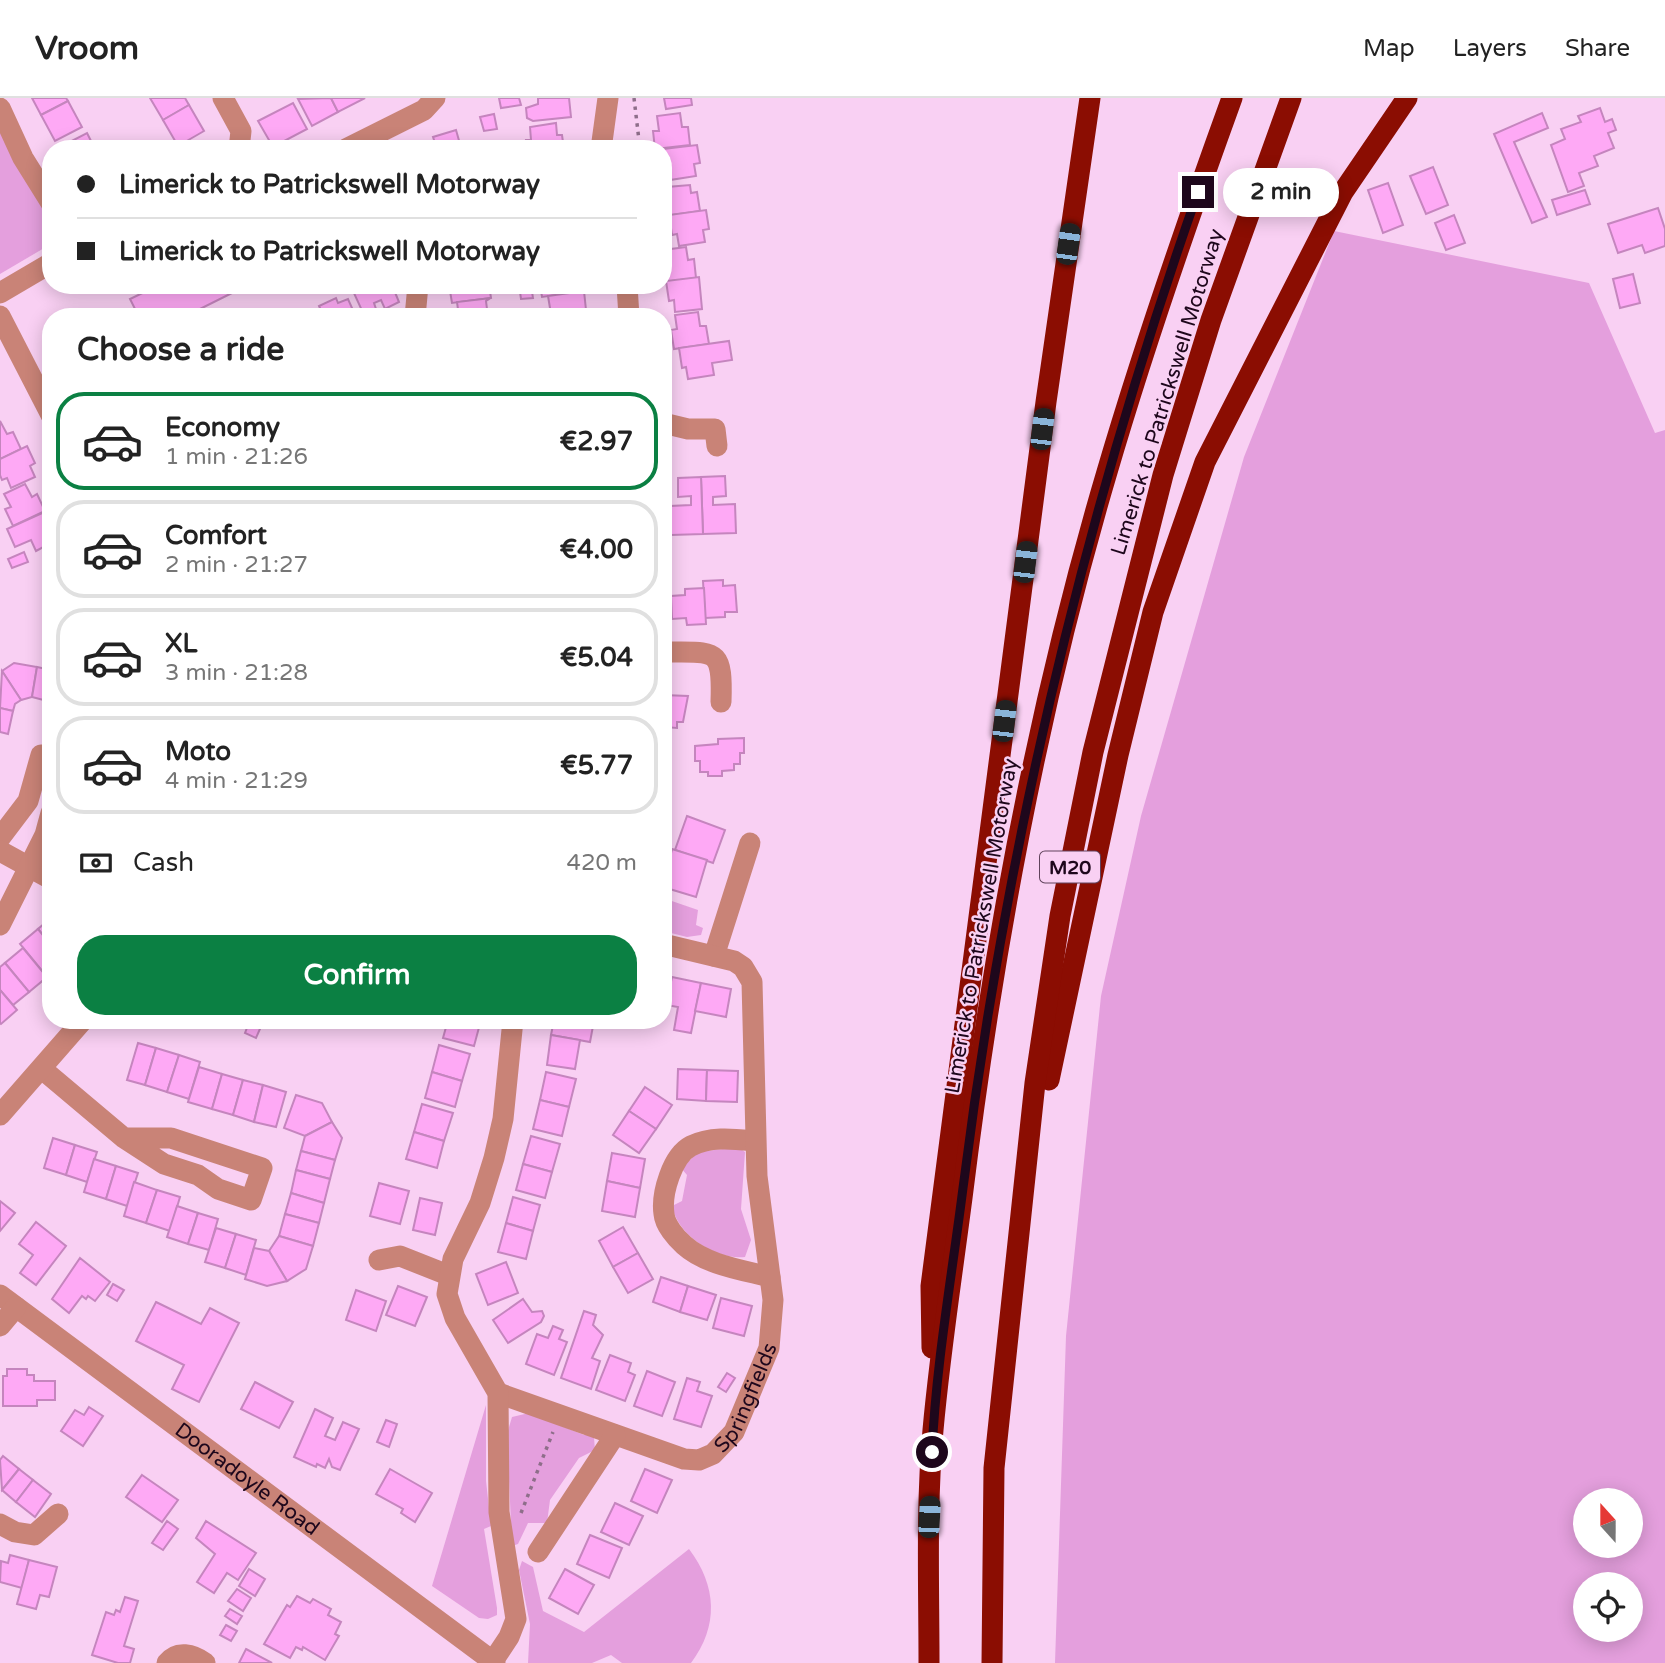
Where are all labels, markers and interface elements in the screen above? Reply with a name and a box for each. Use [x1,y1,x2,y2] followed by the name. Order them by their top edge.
[35,29,139,68] text: Vroom
[1363,34,1415,63] text: Map
[1453,34,1527,63] text: Layers
[1565,34,1630,63] text: Share
[1222,168,1338,217] callout: 2 min
[119,169,540,200] text: Limerick to Patrickswell Motorway
[1182,176,1214,208] route end
[1250,178,1312,206] text: 2 min
[1055,222,1082,266] car
[1106,226,1229,558] street label: Limerick to Patrickswell Motorway
[119,236,540,267] text: Limerick to Patrickswell Motorway
[77,331,284,369] text: Choose a ride
[1030,407,1055,451] car
[81,410,144,473] icon: car
[165,412,280,443] text: Economy
[560,426,633,457] text: €2.97
[165,443,308,471] text: 1 min · 21:26
[81,518,144,581] icon: car
[165,520,267,551] text: Comfort
[560,534,633,565] text: €4.00
[1013,540,1038,584] car
[165,551,308,579] text: 2 min · 21:27
[81,626,144,689] icon: car
[165,628,197,659] text: XL
[560,642,633,673] text: €5.04
[165,659,308,687] text: 3 min · 21:28
[992,699,1017,743] car
[81,734,144,797] icon: car
[165,736,231,767] text: Moto
[560,750,633,781] text: €5.77
[940,757,1023,1096] street label: Limerick to Patrickswell Motorway
[165,767,308,795] text: 4 min · 21:29
[77,844,115,882] icon: cash
[133,847,194,878] text: Cash
[567,849,637,877] text: 420 m
[1040,852,1100,882] road number: M20
[77,935,637,1015] button: Confirm
[709,1339,783,1458] street label: Springfields
[170,1417,324,1541] street label: Dooradoyle Road
[916,1436,948,1468] route start
[1573,1488,1643,1558] north arrow
[1573,1488,1643,1642] map controls
[918,1495,941,1539] car
[1573,1572,1643,1642] button: locate

